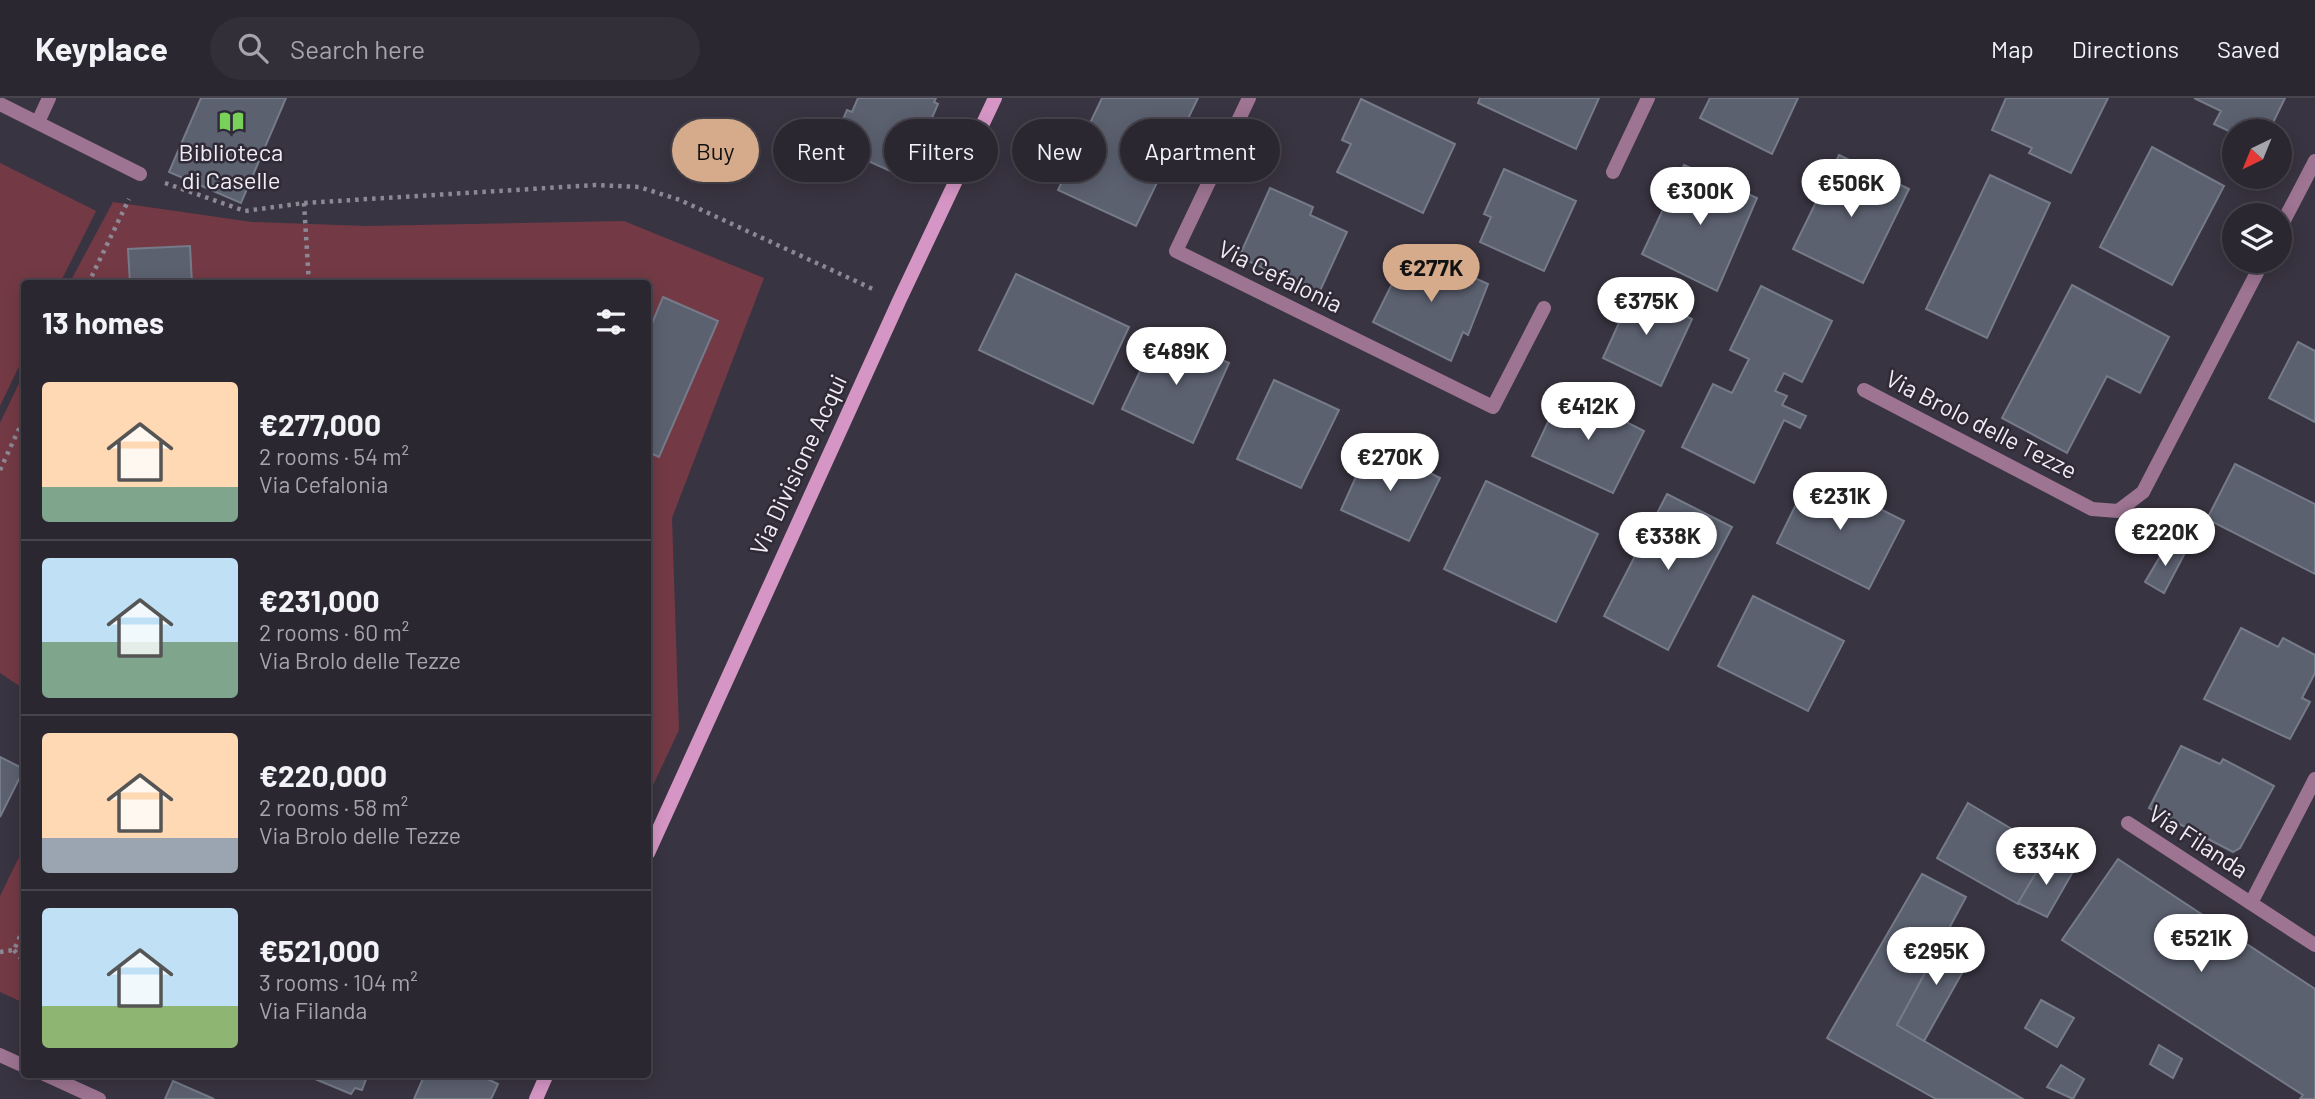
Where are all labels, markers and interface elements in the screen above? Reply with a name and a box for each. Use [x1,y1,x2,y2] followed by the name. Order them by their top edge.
[210,17,700,80] search box
[35,28,168,68] text: Keyplace
[234,29,272,67] icon: search
[290,33,425,64] text: Search here
[1991,34,2034,63] text: Map
[2072,34,2179,63] text: Directions
[2217,34,2280,63] text: Saved
[217,108,245,136] library icon: Biblioteca di Caselle
[672,119,759,182] chip: Buy
[773,119,870,182] chip: Rent
[884,119,998,182] chip: Filters
[1012,119,1106,182] chip: New
[1120,119,1280,182] chip: Apartment
[2222,119,2292,189] north arrow
[2222,119,2292,273] map controls
[179,137,283,194] place label: Biblioteca di Caselle
[1802,159,1900,219] pin: €506K
[1651,167,1749,227] pin: €300K
[1818,168,1884,196] text: €506K
[1666,176,1734,204] text: €300K
[2222,203,2292,273] button: layers
[1214,233,1348,318] street label: Via Cefalonia
[1382,244,1480,304] pin: €277K
[1399,253,1463,281] text: €277K
[1597,278,1695,337] pin: €375K
[1613,286,1679,314] text: €375K
[592,303,630,341] icon: filters
[42,304,164,340] text: 13 homes
[1127,328,1225,387] pin: €489K
[1142,336,1210,364] text: €489K
[1881,363,2082,484] street label: Via Brolo delle Tezze
[743,369,852,559] street label: Via Divisione Acqui
[1539,382,1637,442] pin: €412K
[1557,391,1619,419] text: €412K
[259,406,381,442] text: €277,000
[98,410,182,494] icon: home
[1341,434,1439,493] pin: €270K
[259,442,409,470] text: 2 rooms · 54 m²
[1357,442,1423,470] text: €270K
[259,470,388,498] text: Via Cefalonia
[1791,472,1889,532] pin: €231K
[1809,481,1871,509] text: €231K
[2116,508,2214,568] pin: €220K
[1619,512,1717,572] pin: €338K
[2131,517,2199,545] text: €220K
[1635,521,1701,549] text: €338K
[259,582,380,618] text: €231,000
[98,586,182,670] icon: home
[259,618,409,646] text: 2 rooms · 60 m²
[259,646,461,674] text: Via Brolo delle Tezze
[259,757,387,793] text: €220,000
[98,761,182,845] icon: home
[259,793,408,821] text: 2 rooms · 58 m²
[2144,798,2254,884] street label: Via Filanda
[259,821,461,849] text: Via Brolo delle Tezze
[1997,828,2095,887] pin: €334K
[2012,836,2080,864] text: €334K
[2152,914,2250,974] pin: €521K
[2170,923,2232,951] text: €521K
[1887,928,1985,987] pin: €295K
[259,932,380,968] text: €521,000
[98,936,182,1020] icon: home
[1903,936,1969,964] text: €295K
[259,968,418,996] text: 3 rooms · 104 m²
[259,996,367,1024] text: Via Filanda

